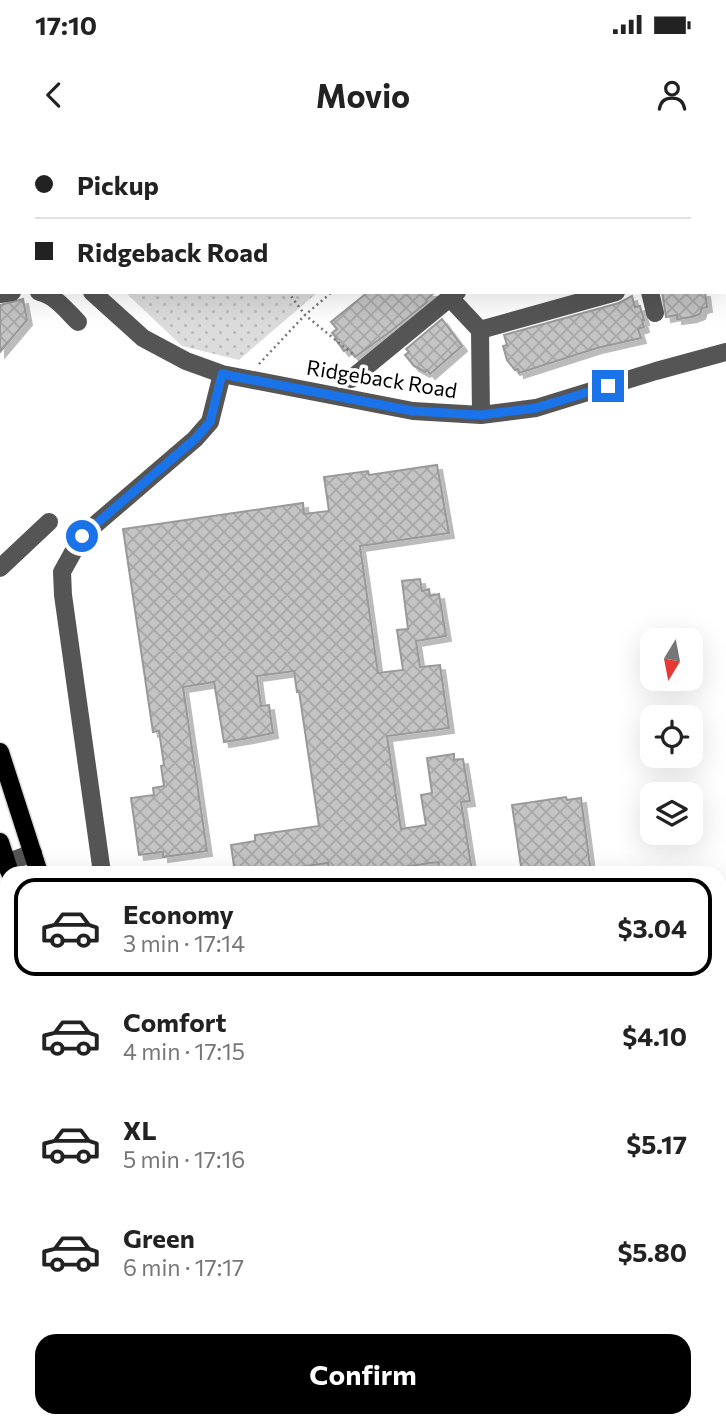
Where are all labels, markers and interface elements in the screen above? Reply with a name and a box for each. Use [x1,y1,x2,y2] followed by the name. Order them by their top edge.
[35,9,97,40] text: 17:10
[316,75,410,115] text: Movio
[35,76,73,114] icon: back
[653,76,691,114] icon: person
[77,169,159,200] text: Pickup
[77,236,268,267] text: Ridgeback Road
[305,354,459,402] street label: Ridgeback Road
[592,370,624,402] route end
[66,520,98,552] route start
[640,628,704,691] north arrow
[640,628,703,845] map controls
[640,705,703,768] button: locate
[640,782,703,845] button: layers
[39,896,102,959] icon: car
[123,898,234,929] text: Economy
[618,912,687,943] text: $3.04
[123,929,245,957] text: 3 min · 17:14
[39,1004,102,1067] icon: car
[123,1006,226,1037] text: Comfort
[622,1020,687,1051] text: $4.10
[123,1037,245,1065] text: 4 min · 17:15
[39,1112,102,1175] icon: car
[123,1114,157,1145] text: XL
[626,1128,687,1159] text: $5.17
[123,1145,245,1173] text: 5 min · 17:16
[39,1220,102,1283] icon: car
[123,1222,195,1253] text: Green
[617,1236,687,1267] text: $5.80
[123,1253,244,1281] text: 6 min · 17:17
[35,1334,691,1414] button: Confirm

